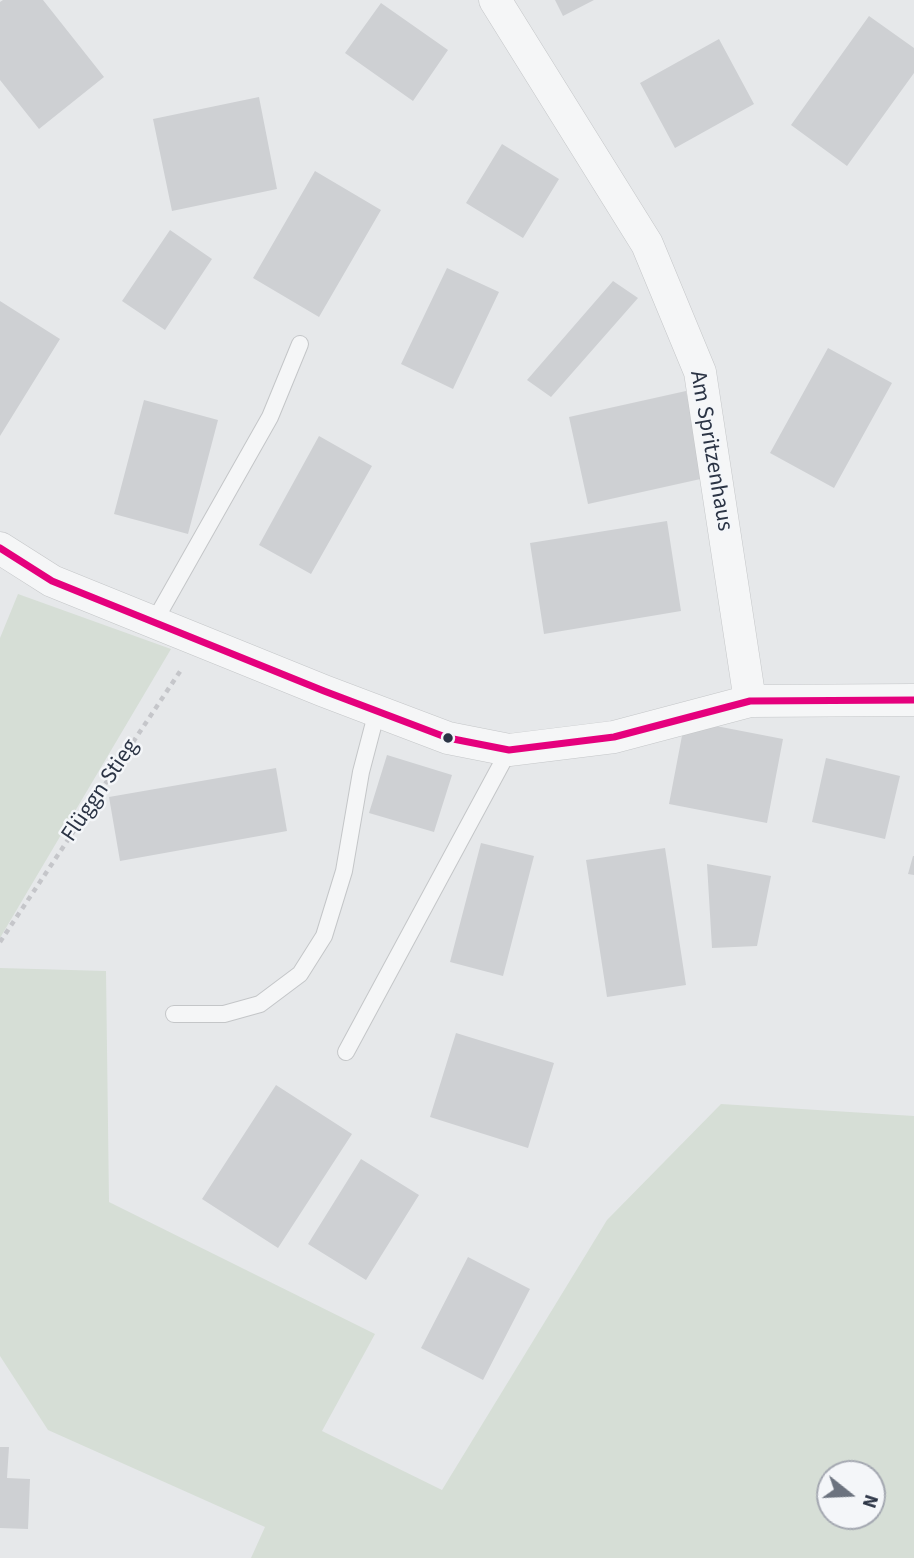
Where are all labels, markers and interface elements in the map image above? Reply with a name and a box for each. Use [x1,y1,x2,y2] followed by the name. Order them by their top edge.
[682,369,738,533] street label: Am Spritzenhaus
[441,731,455,745] unlabelled marker
[57,734,145,848] street label: Flüggn Stieg
[816,1460,886,1530] north arrow
[855,1491,884,1511] text: N

